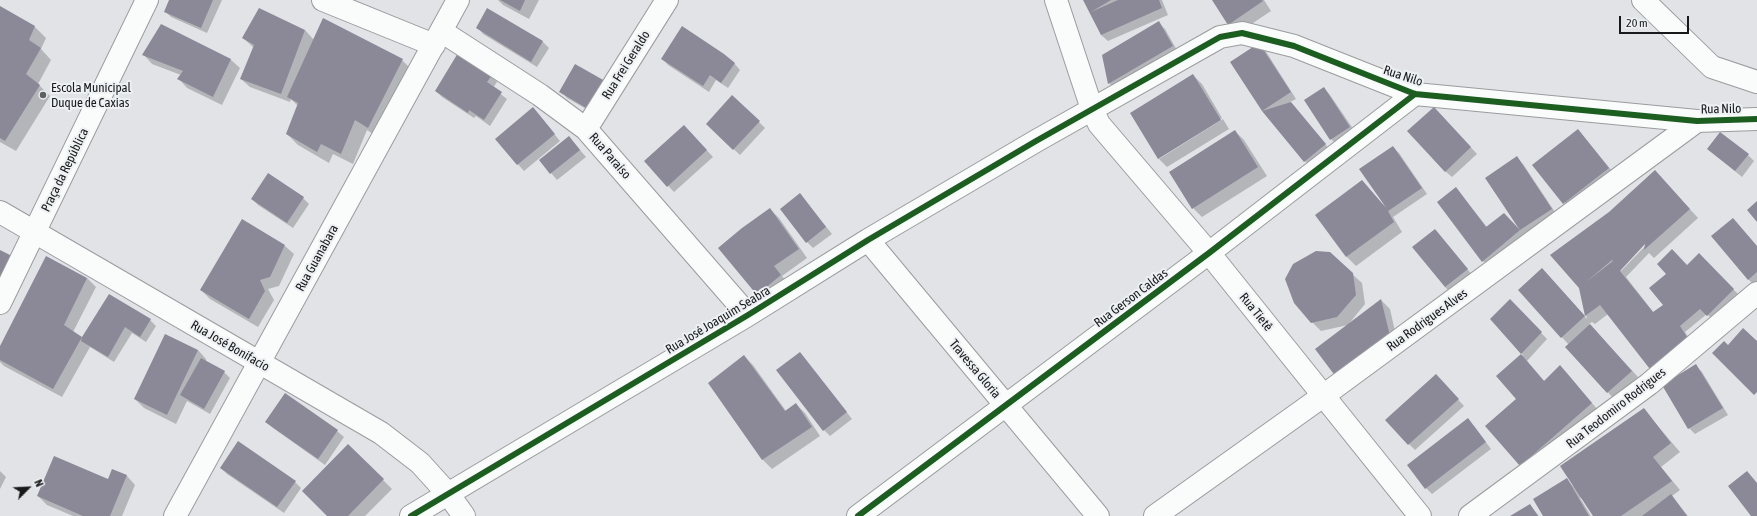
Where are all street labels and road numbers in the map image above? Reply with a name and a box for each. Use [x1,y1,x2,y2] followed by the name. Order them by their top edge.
[599,28,653,102] street label: Rua Frei Geraldo
[1381,62,1425,90] street label: Rua Nilo
[1701,101,1741,117] street label: Rua Nilo
[38,126,92,214] street label: Praça da República
[586,130,634,182] street label: Rua Paraíso
[292,222,342,294] street label: Rua Guanabara
[1091,265,1171,331] street label: Rua Gerson Caldas
[663,283,773,357] street label: Rua José Joaquim Seabra
[1384,286,1470,354] street label: Rua Rodrigues Alves
[1236,290,1276,334] street label: Rua Tietê
[188,317,272,375] street label: Rua José Bonifacio
[946,336,1004,402] street label: Travessa Gloria
[1563,364,1669,452] street label: Rua Teodomiro Rodrigues

